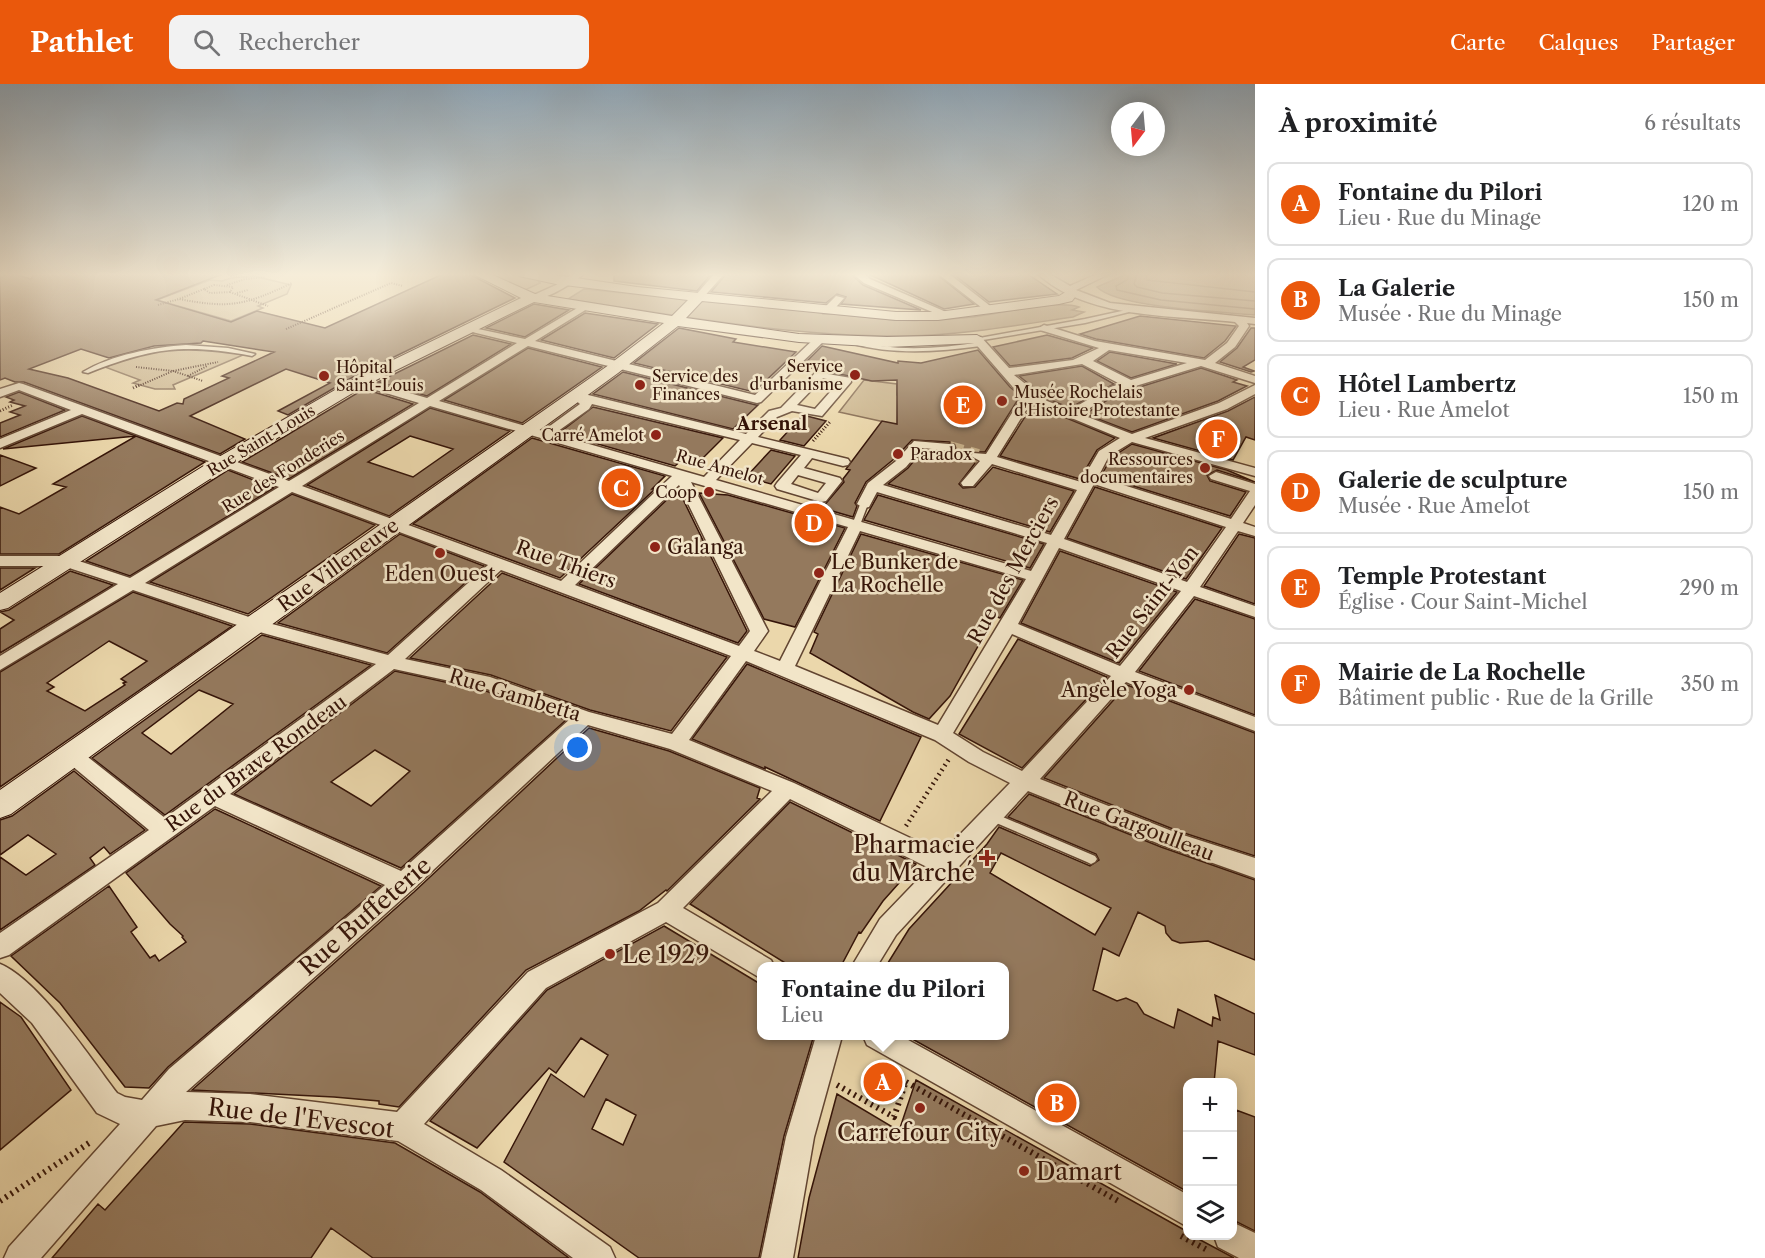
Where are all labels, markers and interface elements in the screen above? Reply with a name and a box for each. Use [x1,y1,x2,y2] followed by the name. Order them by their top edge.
[169,15,589,69] search box
[30,25,133,59] text: Pathlet
[190,26,223,59] icon: search
[238,29,360,56] text: Rechercher
[1450,30,1505,55] text: Carte
[1538,30,1618,55] text: Calques
[1651,30,1735,55] text: Partager
[1111,102,1165,156] north arrow
[1279,107,1438,139] text: À proximité
[1644,111,1741,135] text: 6 résultats
[1338,179,1542,206] text: Fontaine du Pilori
[1293,192,1308,216] text: A
[1682,192,1739,216] text: 120 m
[1338,206,1541,230] text: Lieu · Rue du Minage
[1338,275,1455,302] text: La Galerie
[1293,288,1308,312] text: B
[1683,288,1739,312] text: 150 m
[1338,302,1562,326] text: Musée · Rue du Minage
[749,356,843,394] place label: Service d'urbanisme
[336,357,424,395] place label: Hôpital Saint-Louis
[652,366,738,404] place label: Service des Finances
[848,368,862,382] marker: Service d'urbanisme
[317,369,331,383] marker: Hôpital Saint-Louis
[1338,371,1516,398] text: Hôtel Lambertz
[633,378,647,392] marker: Service des Finances
[944,382,982,428] pin: E
[1014,382,1180,420] place label: Musée Rochelais d'Histoire Protestante
[1292,384,1309,408] text: C
[1683,384,1739,408] text: 150 m
[995,394,1009,408] marker: Musée Rochelais d'Histoire Protestante
[1338,398,1510,422] text: Lieu · Rue Amelot
[203,400,319,480] street label: Rue Saint-Louis
[736,413,807,435] district label: Arsenal
[1198,416,1238,462] pin: F
[218,425,348,517] street label: Rue des Fonderies
[541,425,644,445] place label: Carré Amelot
[649,428,663,442] marker: Carré Amelot
[910,444,973,464] place label: Paradox
[674,445,766,489] street label: Rue Amelot
[891,447,905,461] marker: Paradox
[1080,449,1193,487] place label: Ressources documentaires
[1198,461,1212,475] marker: Ressources documentaires
[602,466,640,510] pin: C
[1338,467,1567,494] text: Galerie de sculpture
[1292,480,1309,504] text: D
[1683,480,1739,504] text: 150 m
[655,482,697,502] place label: Coop
[702,485,716,499] marker: Coop
[963,492,1063,648] street label: Rue des Merciers
[1338,494,1530,518] text: Musée · Rue Amelot
[794,500,834,546] pin: D
[273,513,403,617] street label: Rue Villeneuve
[513,535,619,593] street label: Rue Thiers
[667,535,744,559] place label: Galanga
[648,540,662,554] marker: Galanga
[1101,541,1204,663] street label: Rue Saint-Yon
[433,546,447,560] marker: Eden Ouest
[831,550,958,597] place label: Le Bunker de La Rochelle
[385,562,495,586] place label: Eden Ouest
[1338,563,1546,590] text: Temple Protestant
[812,566,826,580] marker: Le Bunker de La Rochelle
[1293,576,1308,600] text: E
[1679,576,1739,600] text: 290 m
[1338,590,1587,614] text: Église · Cour Saint-Michel
[1338,659,1585,686] text: Mairie de La Rochelle
[446,664,584,727] street label: Rue Gambetta
[1294,672,1307,696] text: F
[1681,672,1739,696] text: 350 m
[1060,678,1177,702] place label: Angèle Yoga
[1182,683,1196,697] marker: Angèle Yoga
[1338,686,1653,710] text: Bâtiment public · Rue de la Grille
[161,689,351,837] street label: Rue du Brave Rondeau
[563,733,592,762] your location
[1060,786,1218,866] street label: Rue Gargoulleau
[852,830,975,887] place label: Pharmacie du Marché
[293,851,437,981] street label: Rue Buffeterie
[980,851,994,865] marker: Pharmacie du Marché
[622,940,710,969] place label: Le 1929
[603,947,617,961] marker: Le 1929
[757,962,1009,1040] popup
[781,976,985,1003] text: Fontaine du Pilori
[781,1003,824,1027] text: Lieu
[864,1060,902,1104] pin: A
[1183,1078,1237,1240] map controls
[1183,1078,1237,1132] button: +
[1038,1080,1076,1126] pin: B
[206,1092,396,1144] street label: Rue de l'Evescot
[913,1101,927,1115] marker: Carrefour City
[837,1118,1004,1147] place label: Carrefour City
[1183,1132,1237,1186] button: −
[1036,1157,1122,1186] place label: Damart
[1017,1164,1031,1178] marker: Damart
[1183,1186,1237,1240] button: layers

